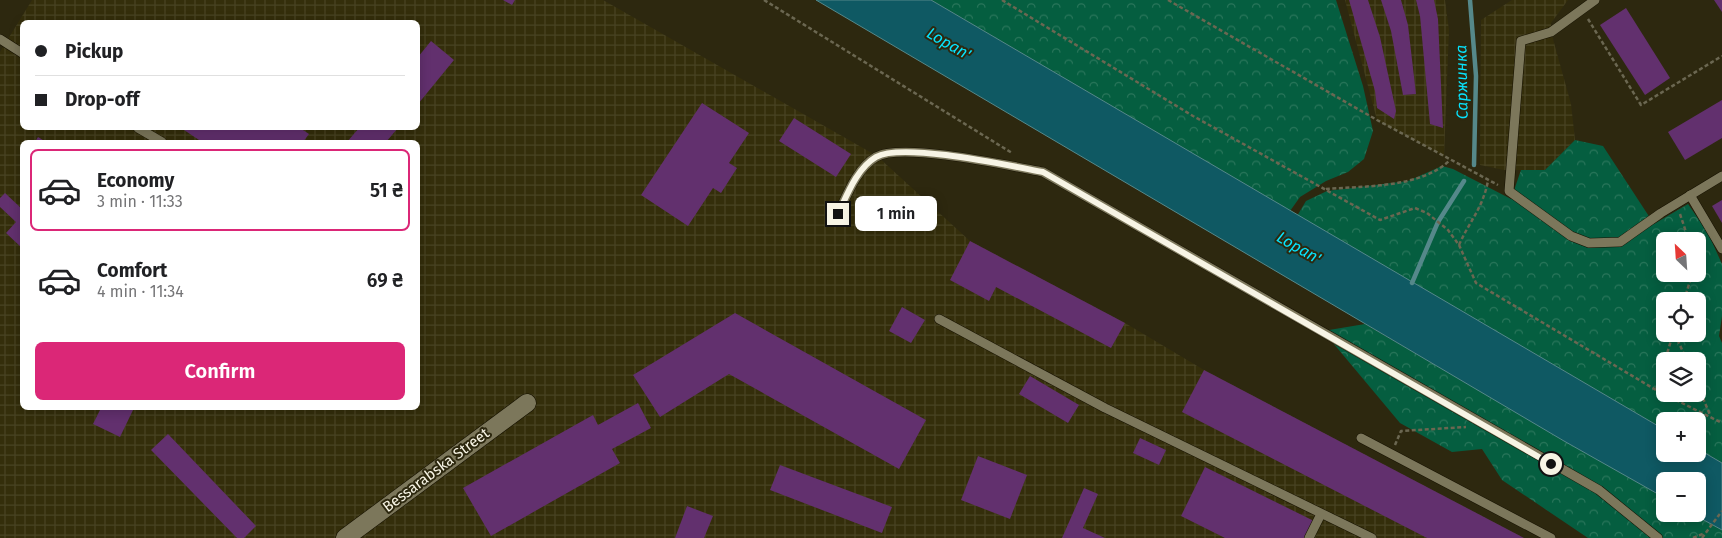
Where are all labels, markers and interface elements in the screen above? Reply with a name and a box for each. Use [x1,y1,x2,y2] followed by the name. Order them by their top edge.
[923,23,975,64] water label: Lopan'
[65,40,123,63] text: Pickup
[1451,44,1472,120] water label: Саржинка
[65,88,139,111] text: Drop-off
[37,168,82,213] icon: car
[97,169,174,192] text: Economy
[370,179,403,202] text: 51 ₴
[97,192,183,211] text: 3 min · 11:33
[856,196,938,232] callout: 1 min
[827,203,849,225] route end
[877,204,915,223] text: 1 min
[1273,227,1325,268] water label: Lopan'
[1656,232,1706,282] north arrow
[1656,232,1706,522] map controls
[37,258,82,303] icon: car
[97,259,167,282] text: Comfort
[367,269,403,292] text: 69 ₴
[97,282,184,301] text: 4 min · 11:34
[1656,292,1706,342] button: locate
[35,342,405,400] button: Confirm
[1656,352,1706,402] button: layers
[1656,412,1706,462] button: +
[379,424,493,516] street label: Bessarabska Street
[1540,453,1562,475] route start
[1656,472,1706,522] button: −

